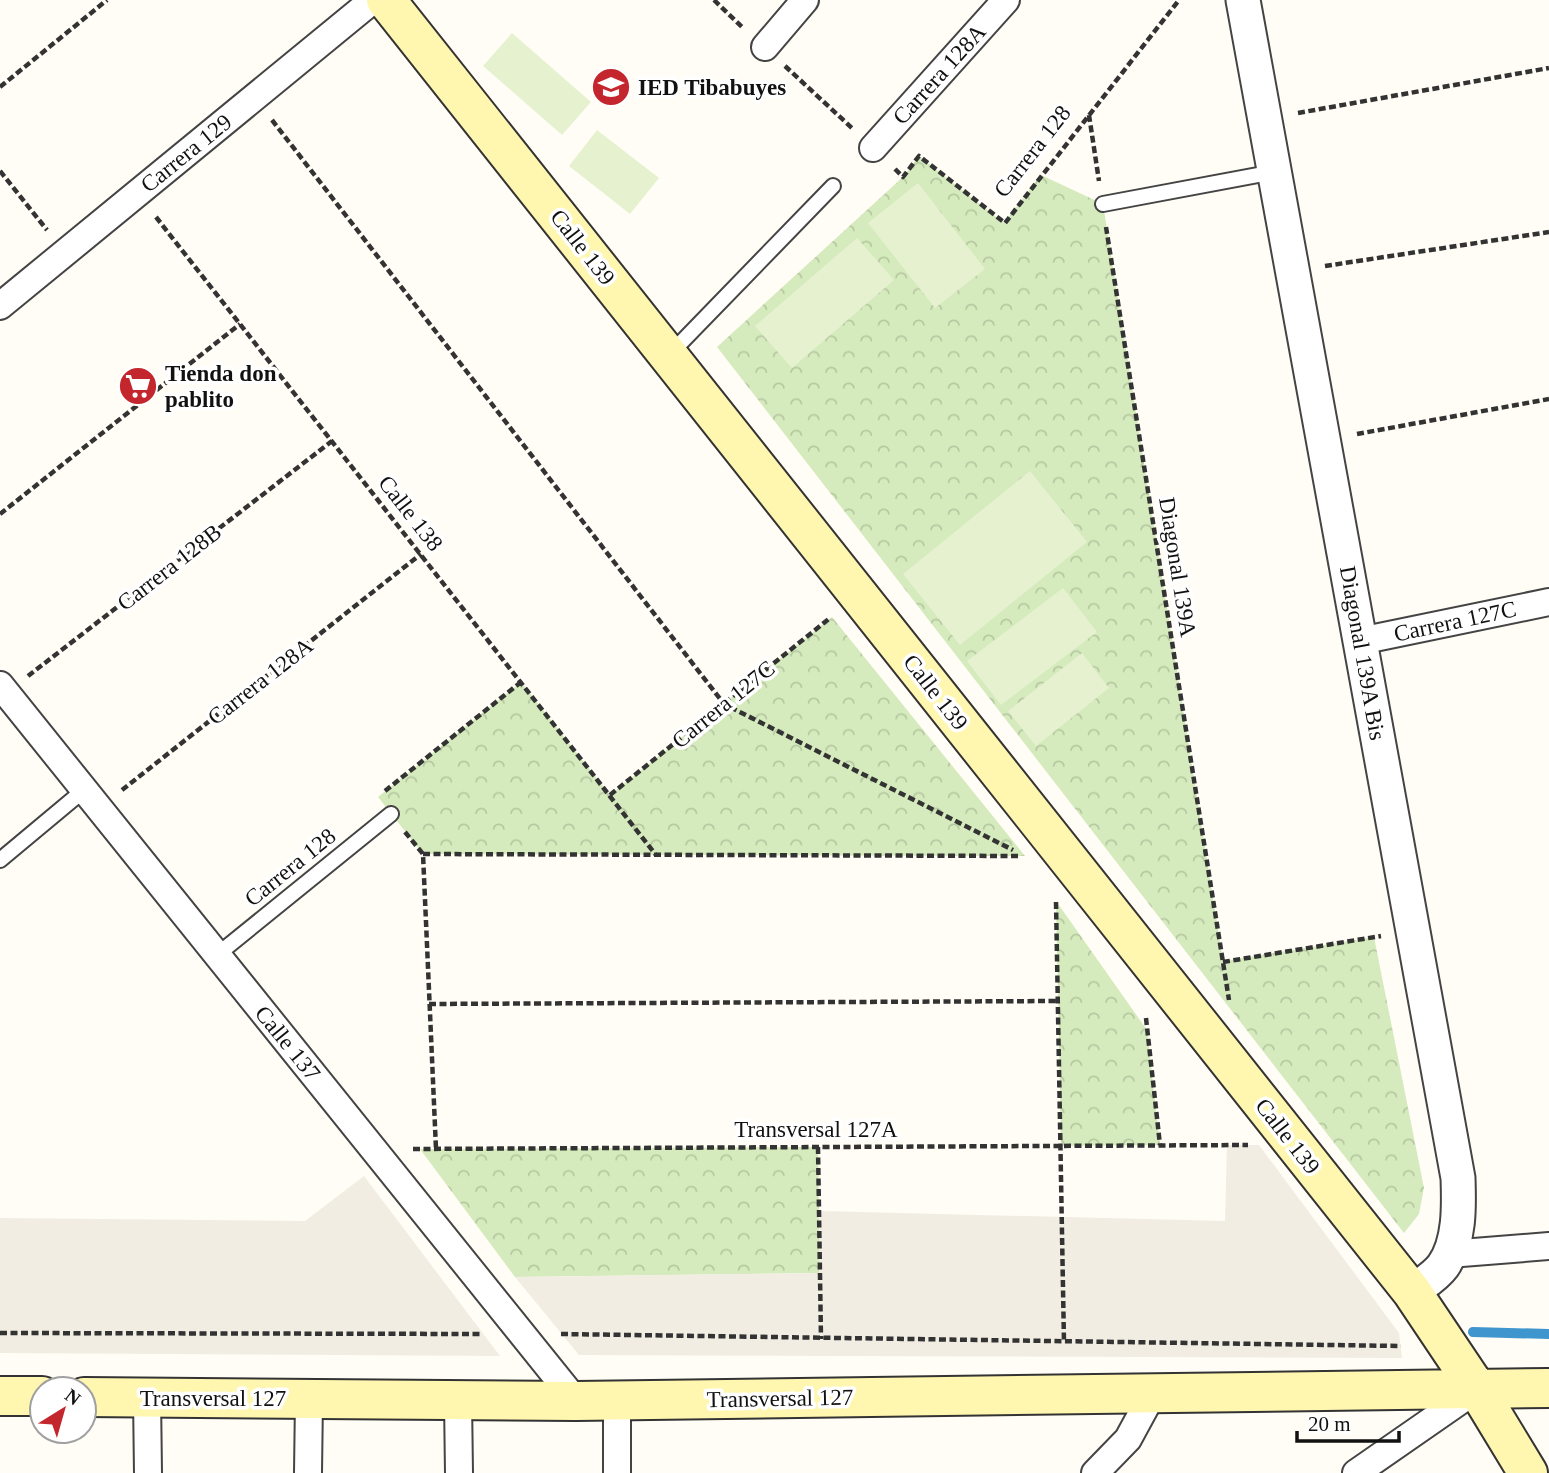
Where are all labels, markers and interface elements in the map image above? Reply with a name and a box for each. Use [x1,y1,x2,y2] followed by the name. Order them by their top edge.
[888,19,991,129] street label: Carrera 128A
[590,66,632,108] school or university icon: IED Tibabuyes
[638,75,786,100] place label: IED Tibabuyes
[989,101,1076,202] street label: Carrera 128
[136,109,237,197] street label: Carrera 129
[545,205,620,290] street label: Calle 139
[165,361,277,412] place label: Tienda don pablito
[117,365,159,407] supermarket icon: Tienda don pablito
[373,471,448,556] street label: Calle 138
[1154,495,1201,639] street label: Diagonal 139A
[113,519,226,616] street label: Carrera 128B
[1335,564,1390,742] street label: Diagonal 139A Bis
[1392,596,1519,647] street label: Carrera 127C
[203,633,318,730] street label: Carrera 128A
[898,650,973,735] street label: Calle 139
[667,655,780,753] street label: Carrera 127C
[240,823,341,911] street label: Carrera 128
[250,1001,325,1086] street label: Calle 137
[1250,1094,1325,1179] street label: Calle 139
[734,1117,898,1142] street label: Transversal 127A
[28,1375,98,1445] north arrow
[61,1384,85,1410] text: N
[706,1385,854,1412] street label: Transversal 127
[140,1386,286,1411] street label: Transversal 127
[1297,1400,1398,1444] scale bar
[1308,1412,1351,1436] text: 20 m

